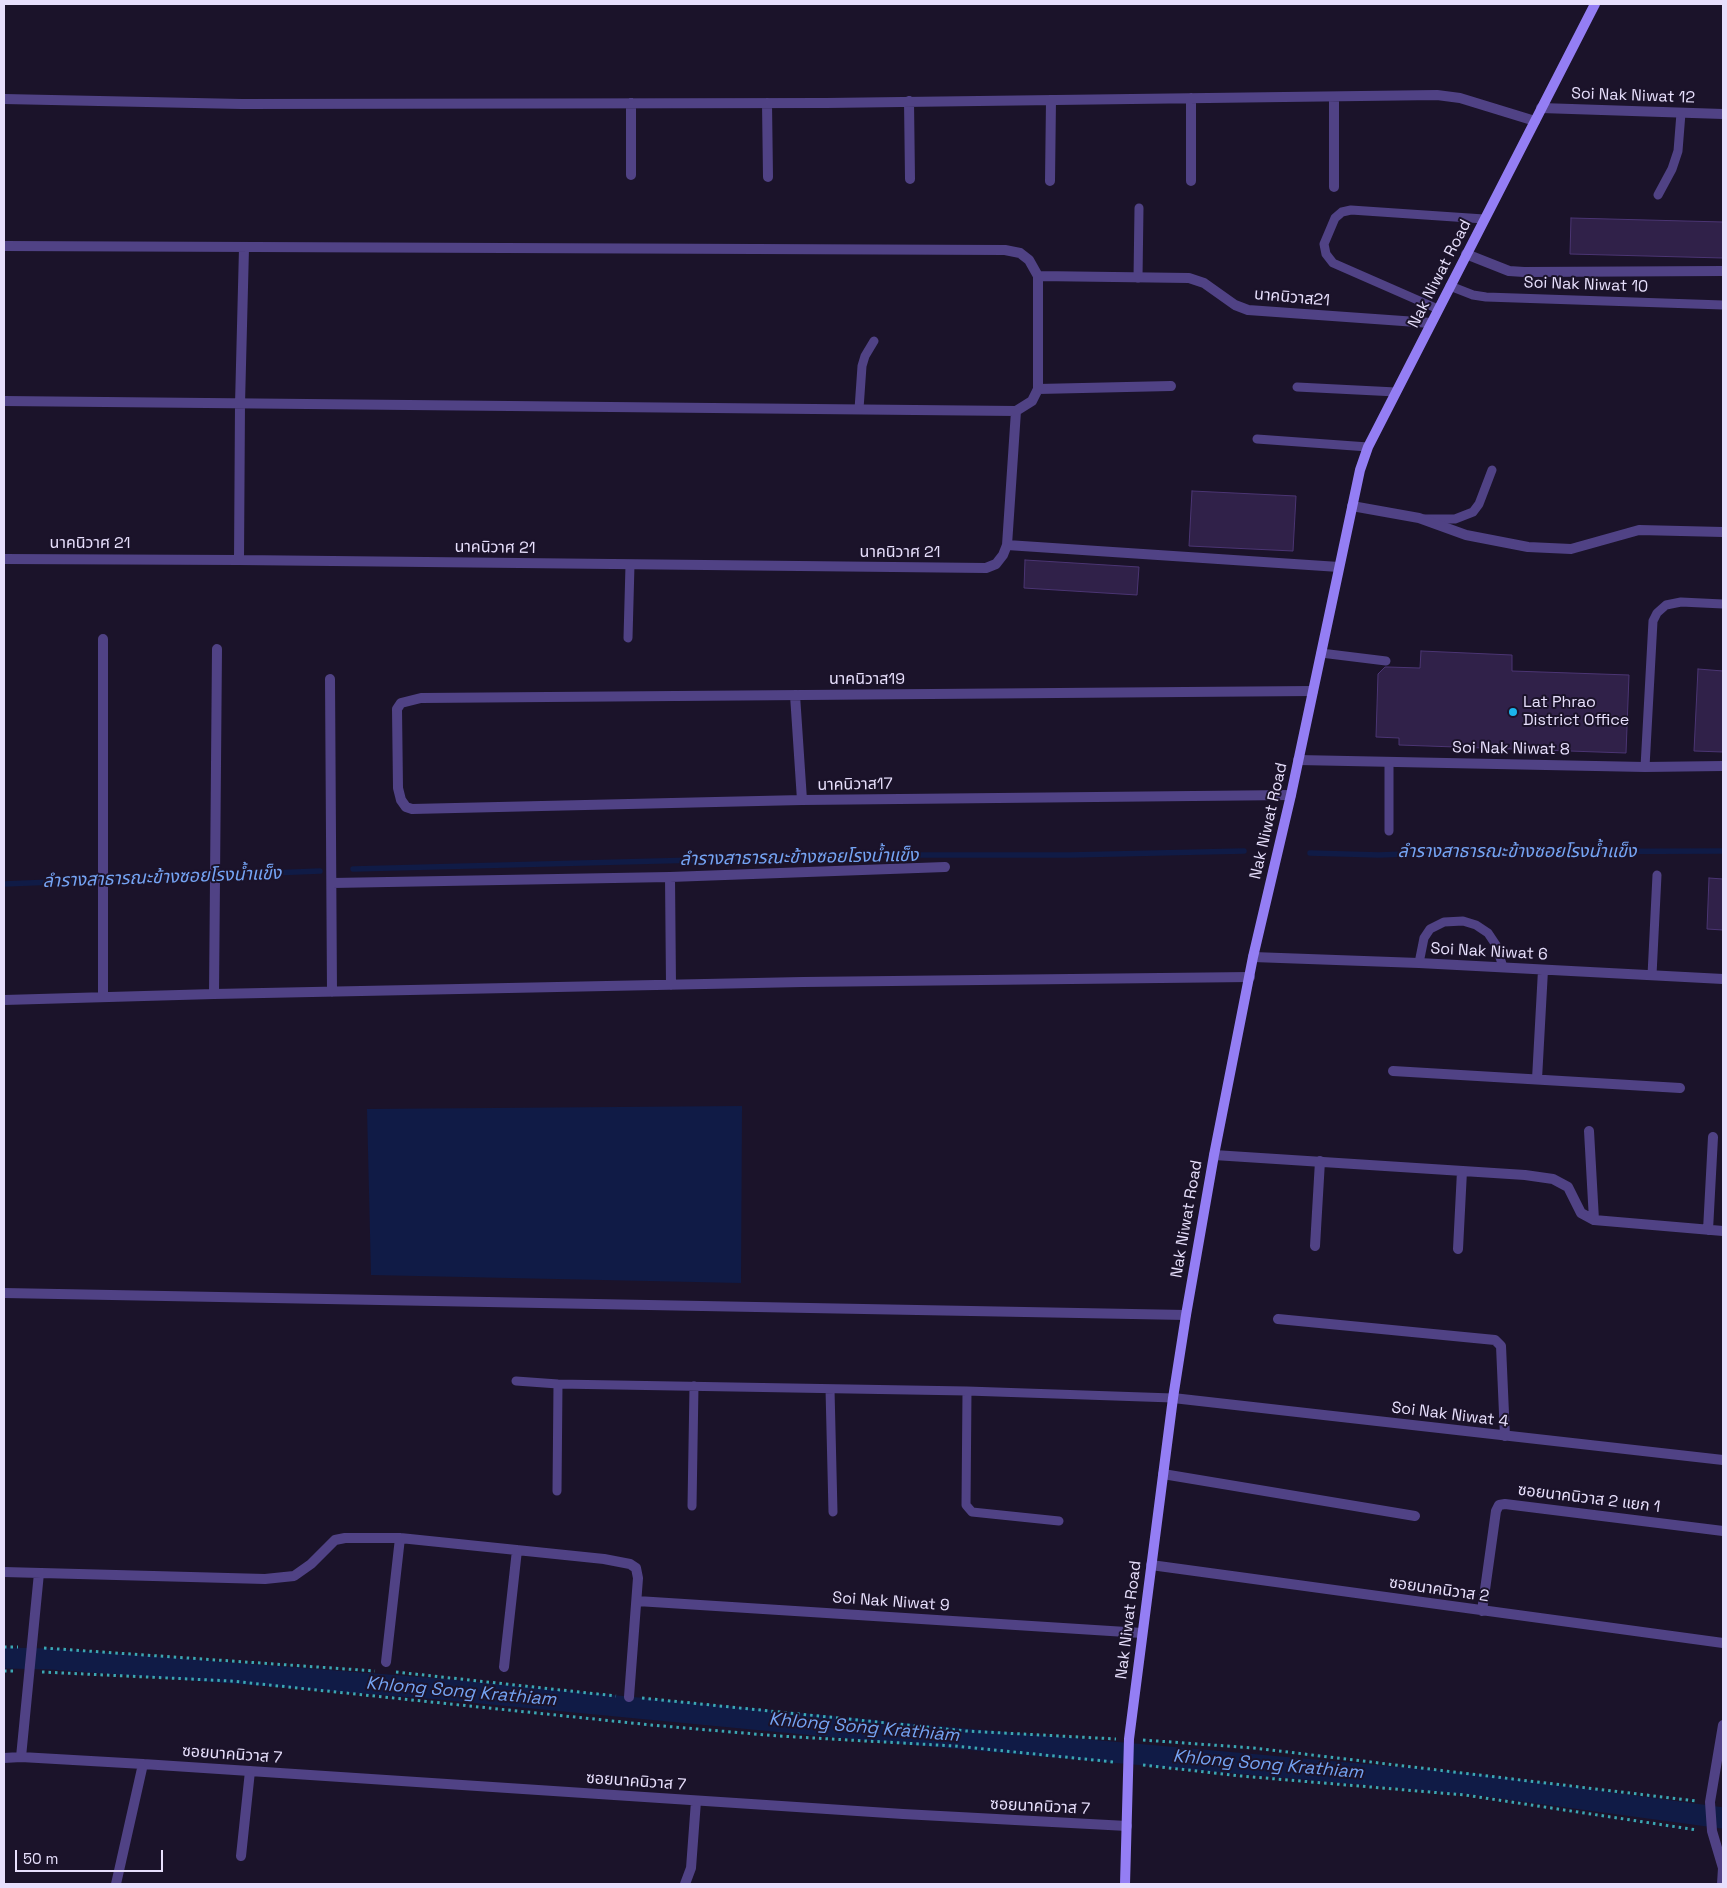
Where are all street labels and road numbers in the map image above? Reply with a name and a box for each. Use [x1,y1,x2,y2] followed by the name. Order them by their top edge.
[1571,84,1695,108] street label: Soi Nak Niwat 12
[1404,217,1476,331] street label: Nak Niwat Road
[1523,273,1649,297] street label: Soi Nak Niwat 10
[1253,285,1331,311] street label: นาคนิวาส21
[50,534,130,554] street label: นาคนิวาศ 21
[454,538,536,558] street label: นาคนิวาศ 21
[860,543,940,563] street label: นาคนิวาศ 21
[829,670,905,690] street label: นาคนิวาส19
[1452,738,1570,760] street label: Soi Nak Niwat 8
[1246,761,1292,881] street label: Nak Niwat Road
[817,775,893,795] street label: นาคนิวาส17
[1430,939,1548,965] street label: Soi Nak Niwat 6
[1167,1159,1207,1279] street label: Nak Niwat Road
[1390,1398,1510,1432] street label: Soi Nak Niwat 4
[1517,1481,1661,1517] street label: ซอยนาคนิวาส 2 แยก 1
[1112,1560,1146,1680] street label: Nak Niwat Road
[1388,1573,1490,1607] street label: ซอยนาคนิวาส 2
[832,1588,950,1616] street label: Soi Nak Niwat 9
[181,1742,283,1768] street label: ซอยนาคนิวาส 7
[585,1769,687,1795] street label: ซอยนาคนิวาส 7
[989,1795,1091,1819] street label: ซอยนาคนิวาส 7

